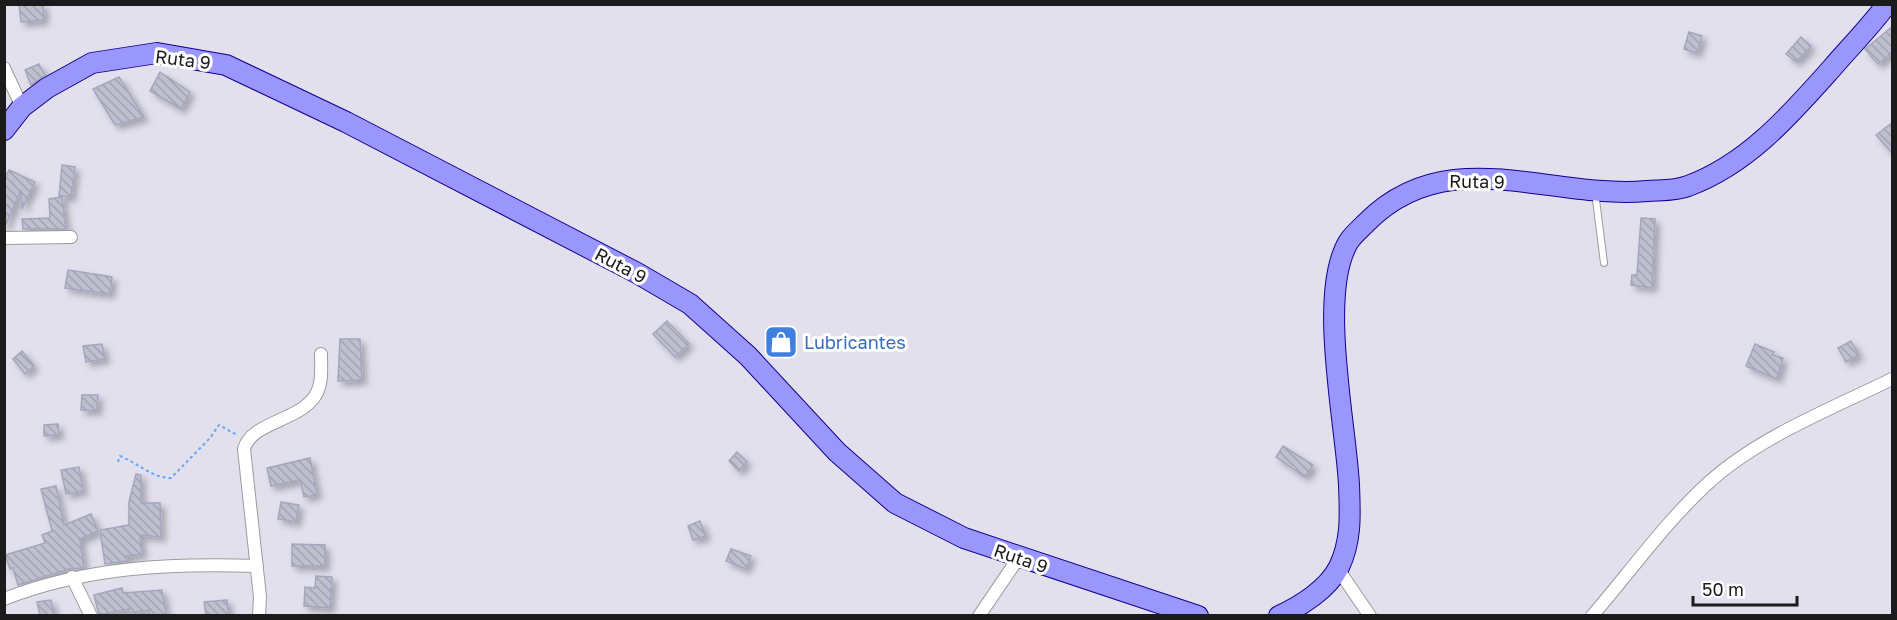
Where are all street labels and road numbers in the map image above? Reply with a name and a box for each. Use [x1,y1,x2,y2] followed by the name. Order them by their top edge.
[154,45,212,73] street label: Ruta 9
[1449,170,1505,192] street label: Ruta 9
[591,242,651,288] street label: Ruta 9
[991,539,1051,577] street label: Ruta 9

